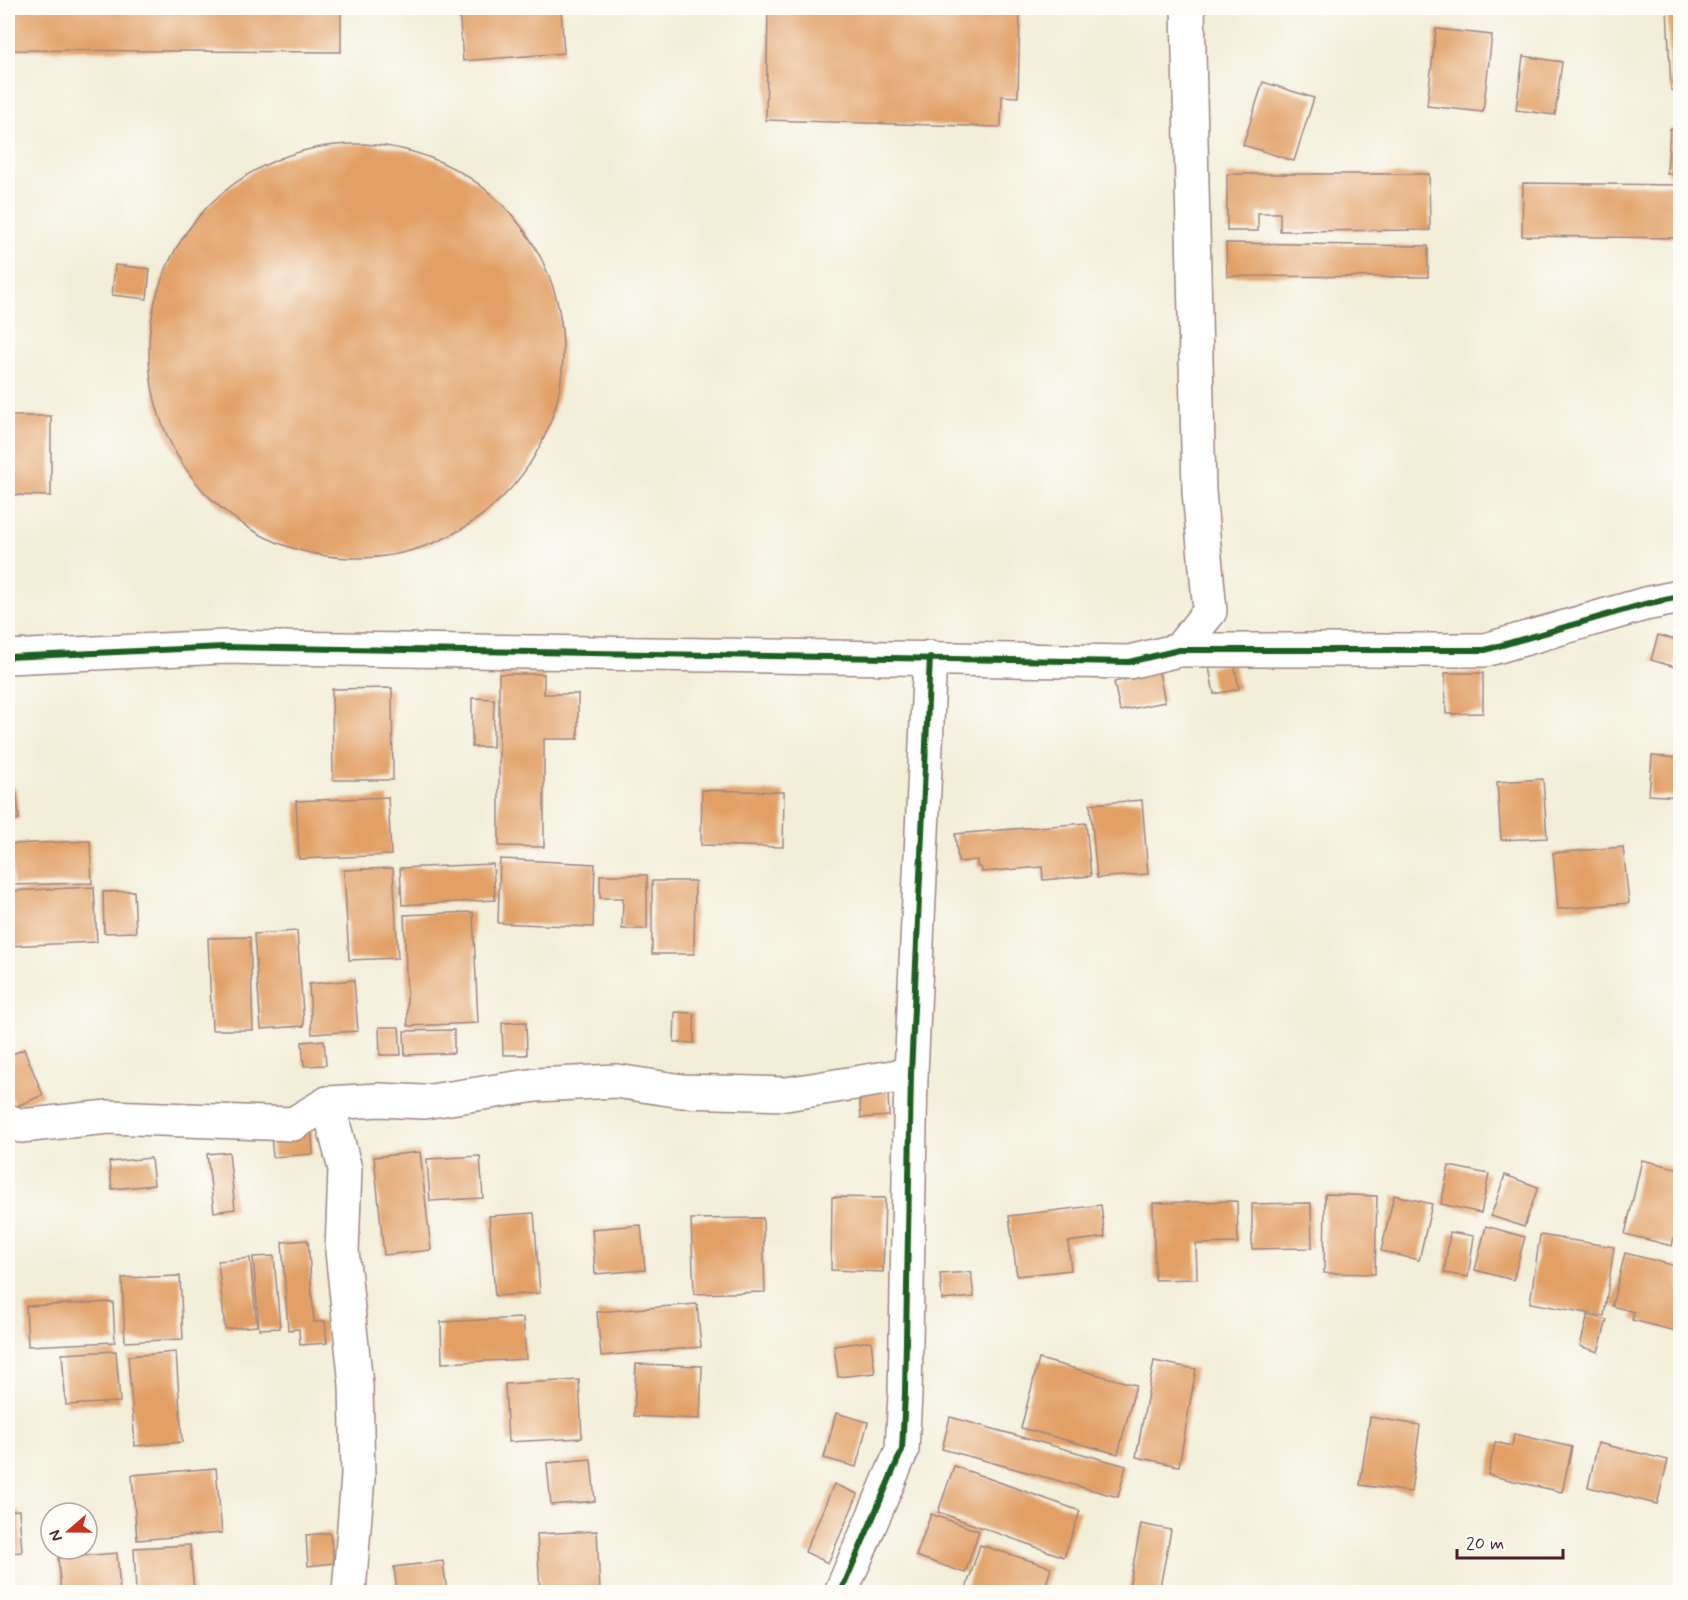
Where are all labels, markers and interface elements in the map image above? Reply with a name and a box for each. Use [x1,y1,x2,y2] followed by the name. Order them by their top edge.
[39,1501,99,1561] north arrow
[1457,1522,1564,1560] scale bar
[45,1527,68,1544] text: N
[1466,1532,1504,1556] text: 20 m

